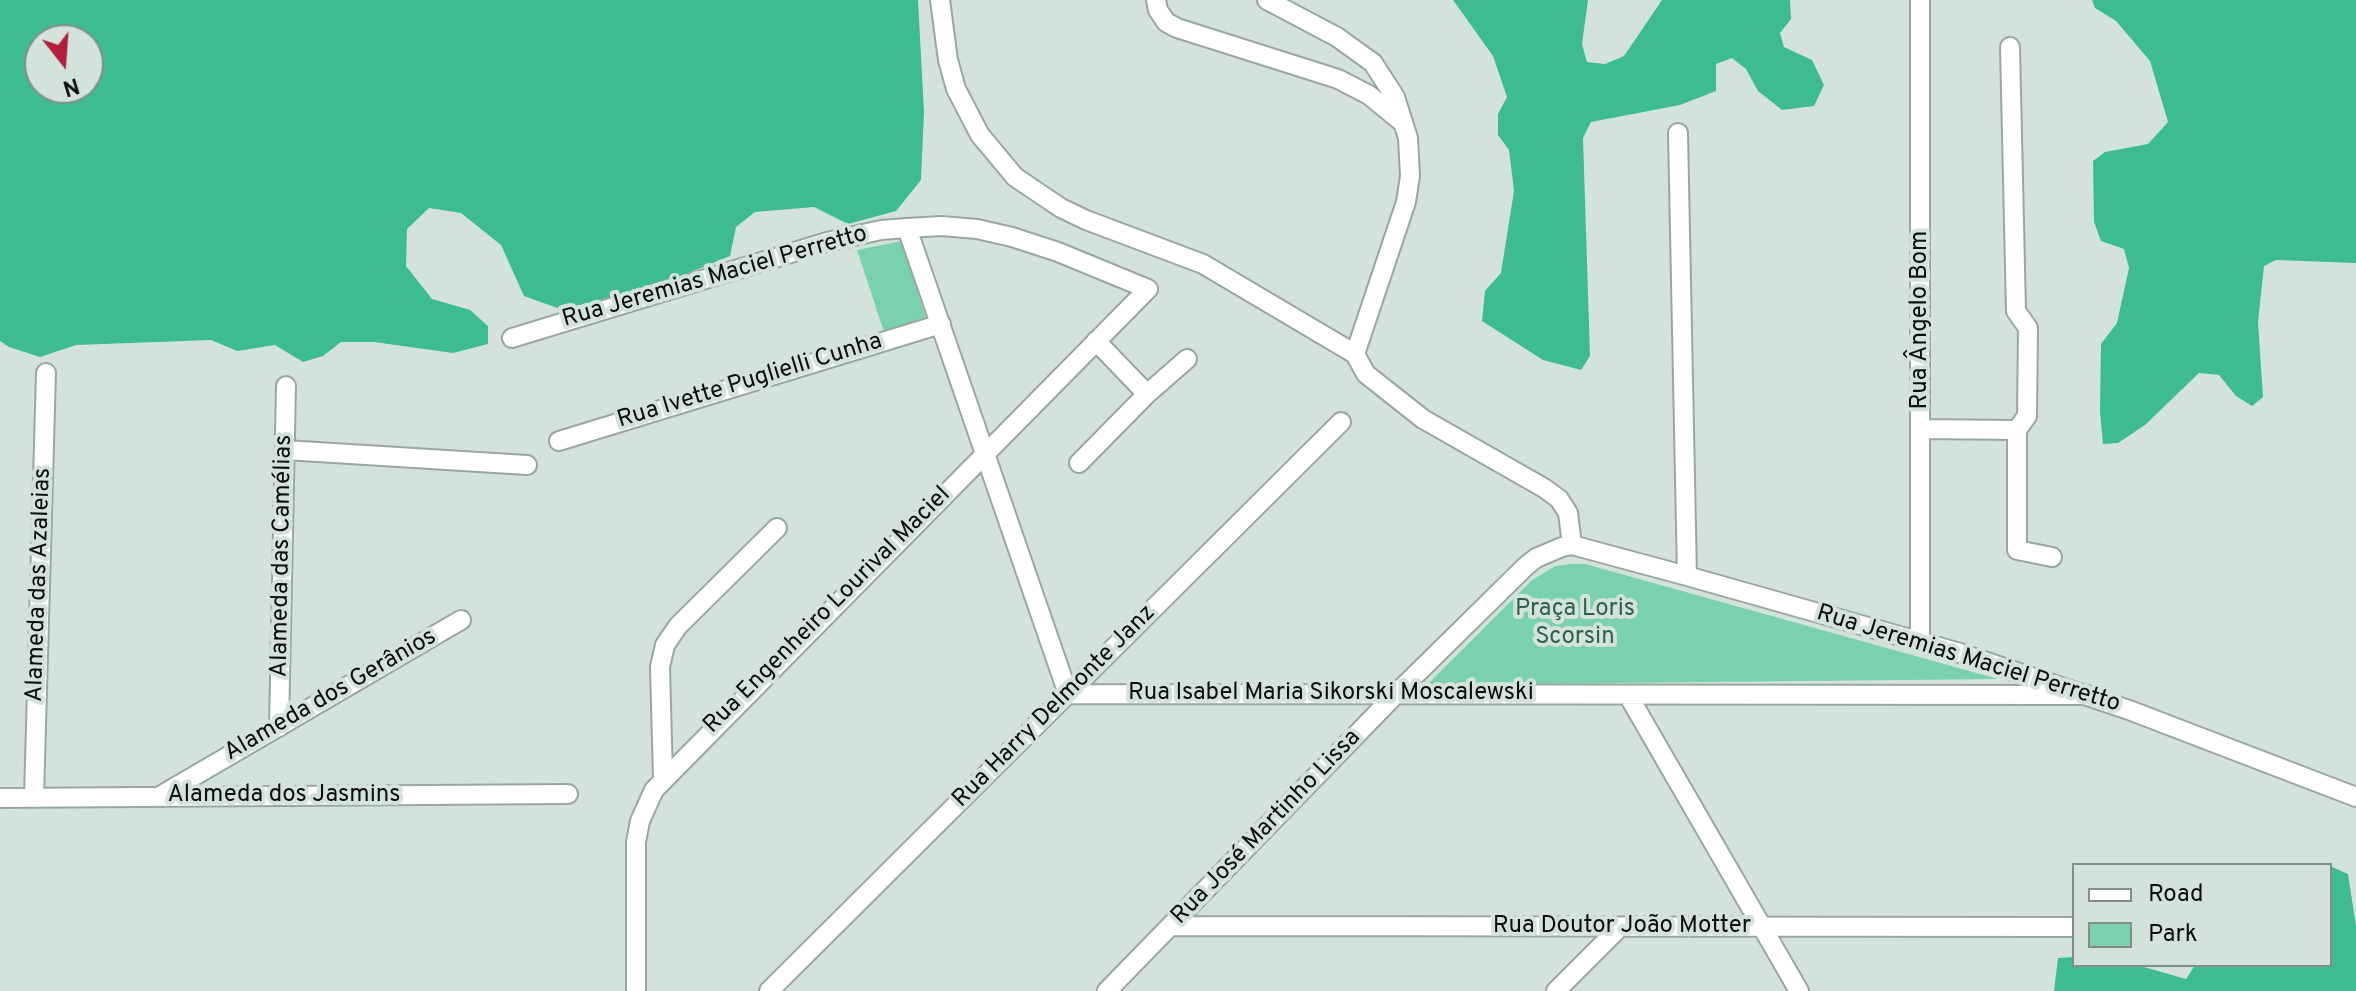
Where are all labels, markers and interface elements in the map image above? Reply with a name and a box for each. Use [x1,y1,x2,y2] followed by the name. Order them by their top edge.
[24,24,104,104] north arrow
[59,70,82,101] text: N
[559,221,871,335] street label: Rua Jeremias Maciel Perretto
[1907,231,1935,409] street label: Rua Ângelo Bom
[614,328,886,436] street label: Rua Ivette Puglielli Cunha
[266,434,300,678] street label: Alameda das Camélias
[22,467,58,703] street label: Alameda das Azaleias
[699,482,957,740] street label: Rua Engenheiro Lourival Maciel
[1515,596,1635,652] park label: Praça Loris Scorsin
[948,600,1162,814] street label: Rua Harry Delmonte Janz
[1813,600,2123,720] street label: Rua Jeremias Maciel Perretto
[220,624,442,768] street label: Alameda dos Gerânios
[1128,680,1534,708] street label: Rua Isabel Maria Sikorski Moscalewski
[1166,724,1368,932] street label: Rua José Martinho Lissa
[167,782,401,810] street label: Alameda dos Jasmins
[2072,863,2332,967] legend
[2148,880,2204,910] text: Road
[1493,913,1751,941] street label: Rua Doutor João Motter
[2148,920,2198,950] text: Park

